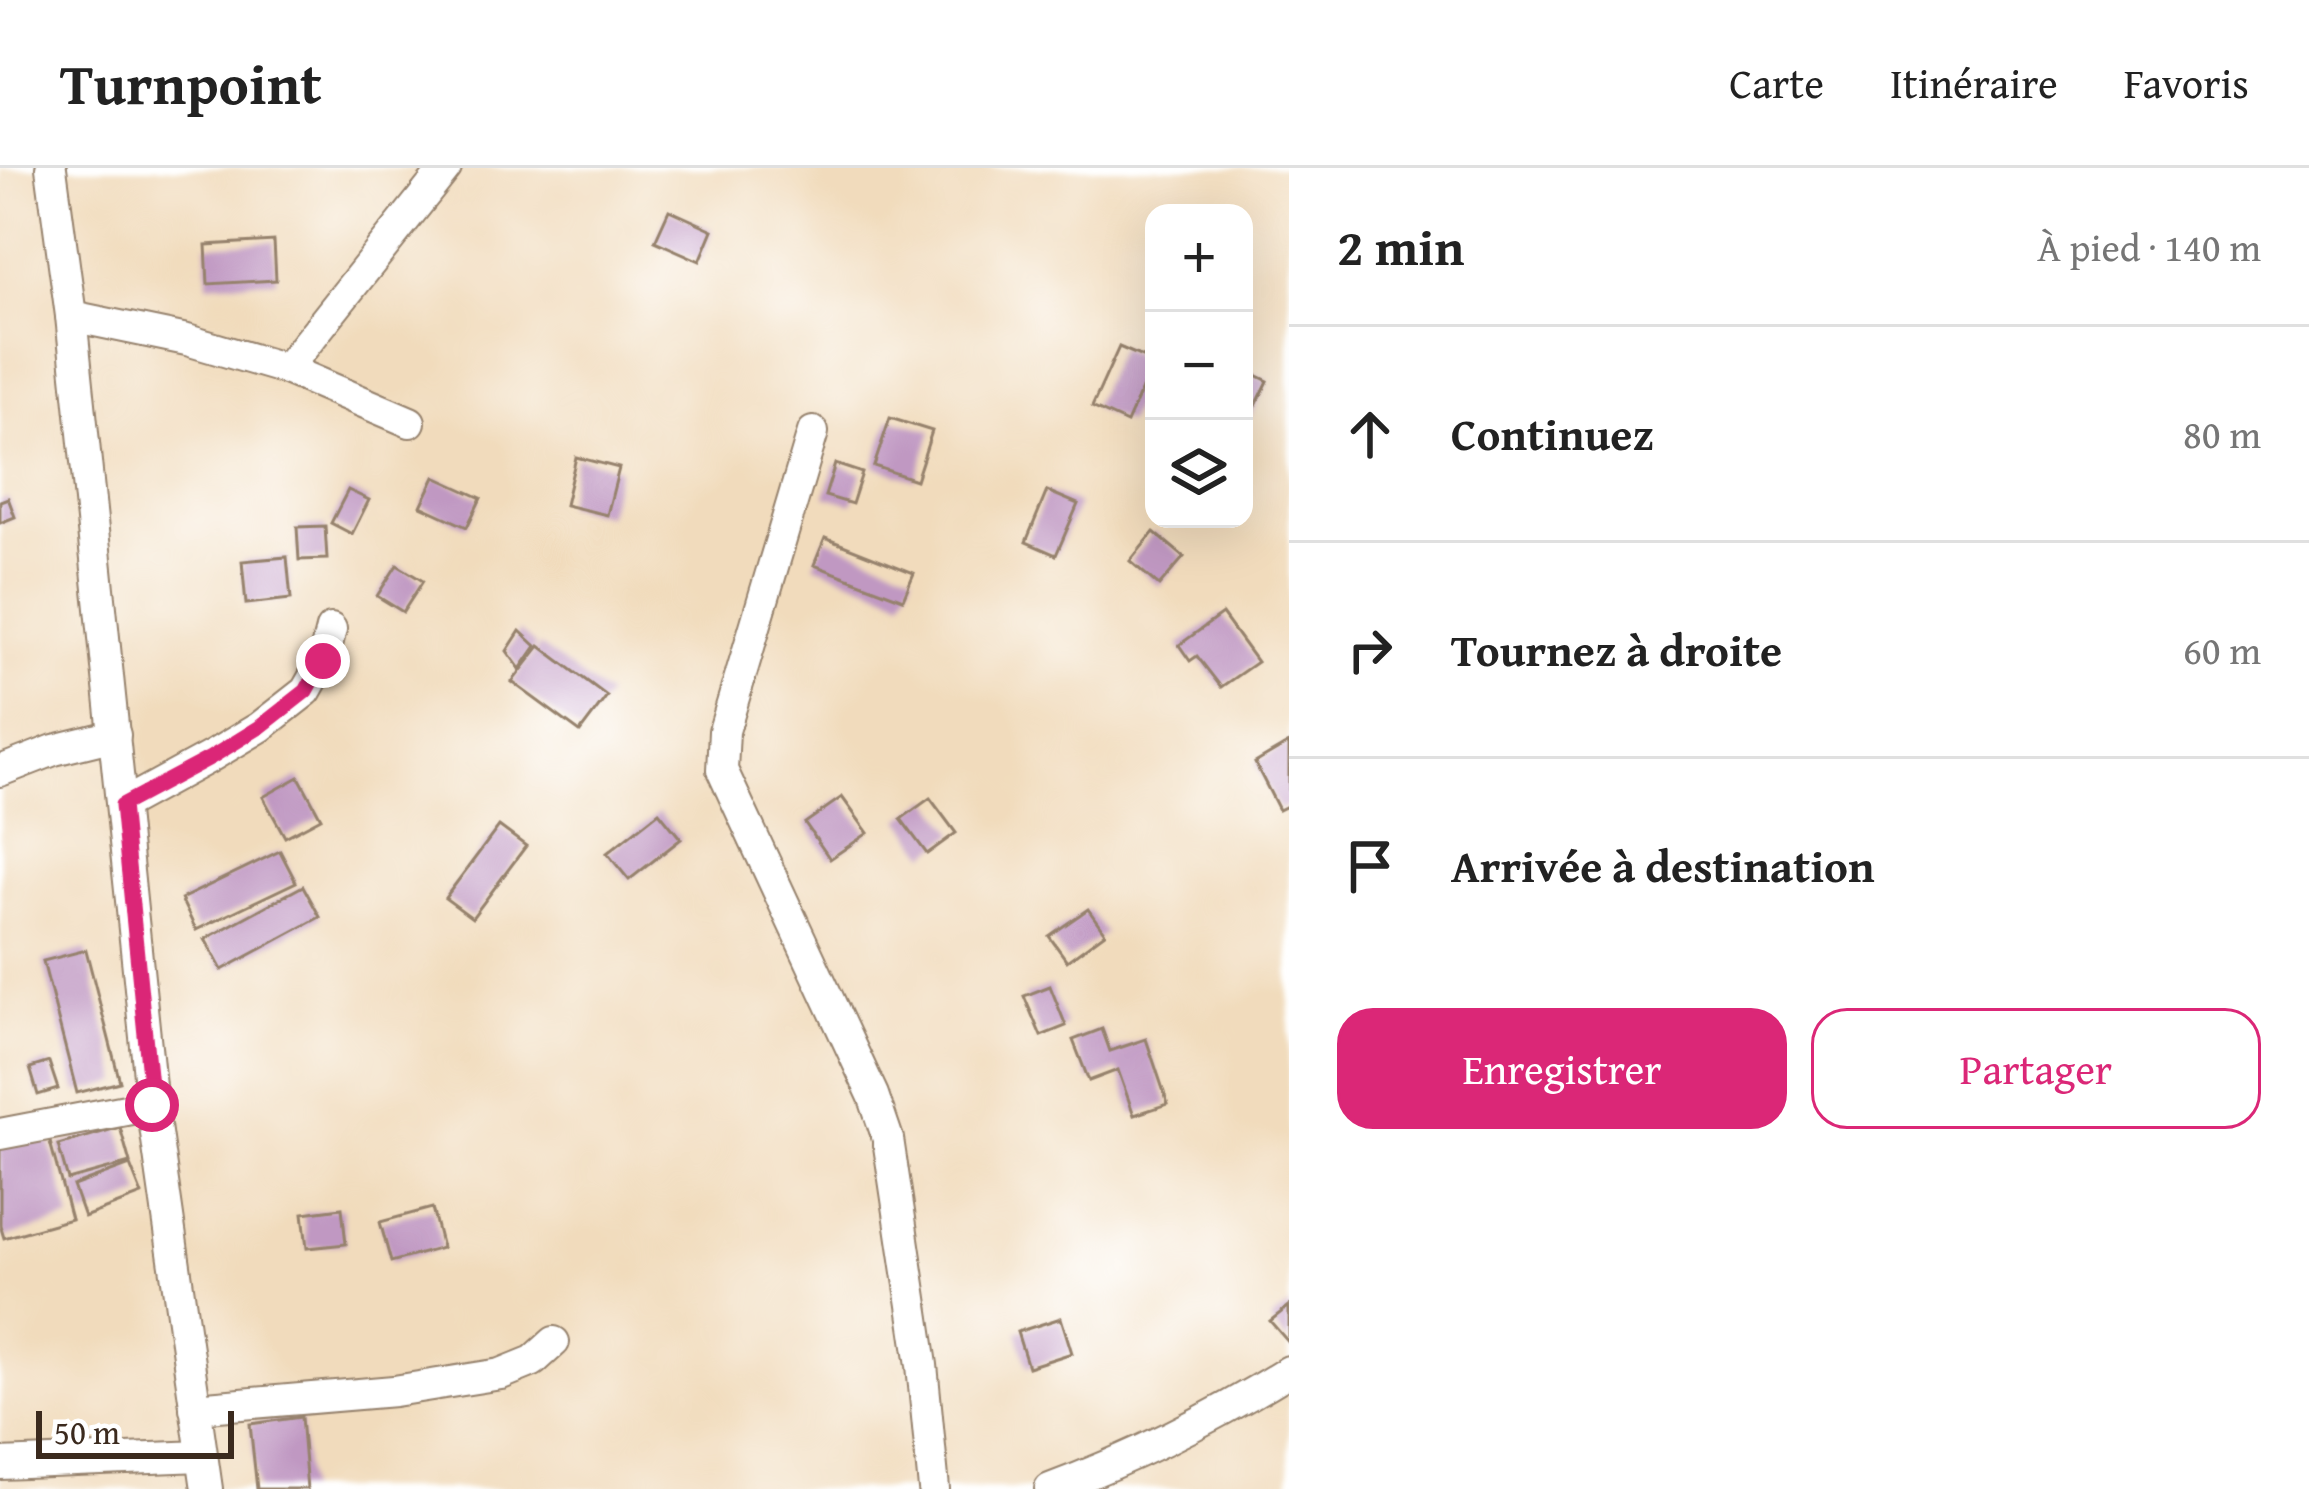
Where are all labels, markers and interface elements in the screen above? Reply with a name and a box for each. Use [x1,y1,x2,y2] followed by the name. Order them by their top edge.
[60,41,322,125] text: Turnpoint
[1729,52,1824,113] text: Carte
[1890,52,2058,113] text: Itinéraire
[2124,52,2249,113] text: Favoris
[1145,204,1253,528] map controls
[1145,204,1253,312] button: +
[1337,209,1464,284] text: 2 min
[2037,218,2261,275] text: À pied · 140 m
[1145,312,1253,420] button: −
[1337,401,1403,467] icon: ahead
[1451,401,1654,466] text: Continuez
[2183,405,2261,462] text: 80 m
[1145,420,1253,528] button: layers
[1337,617,1403,683] icon: right
[1451,617,1782,682] text: Tournez à droite
[2183,621,2261,678] text: 60 m
[296,634,350,688] route end
[1337,833,1403,899] icon: arrive
[1451,833,1875,898] text: Arrivée à destination
[1337,1008,1787,1129] button: Enregistrer
[1811,1008,2261,1129] button: Partager
[125,1078,179,1132] route start
[36,1405,234,1458] scale bar
[54,1408,120,1456] text: 50 m

